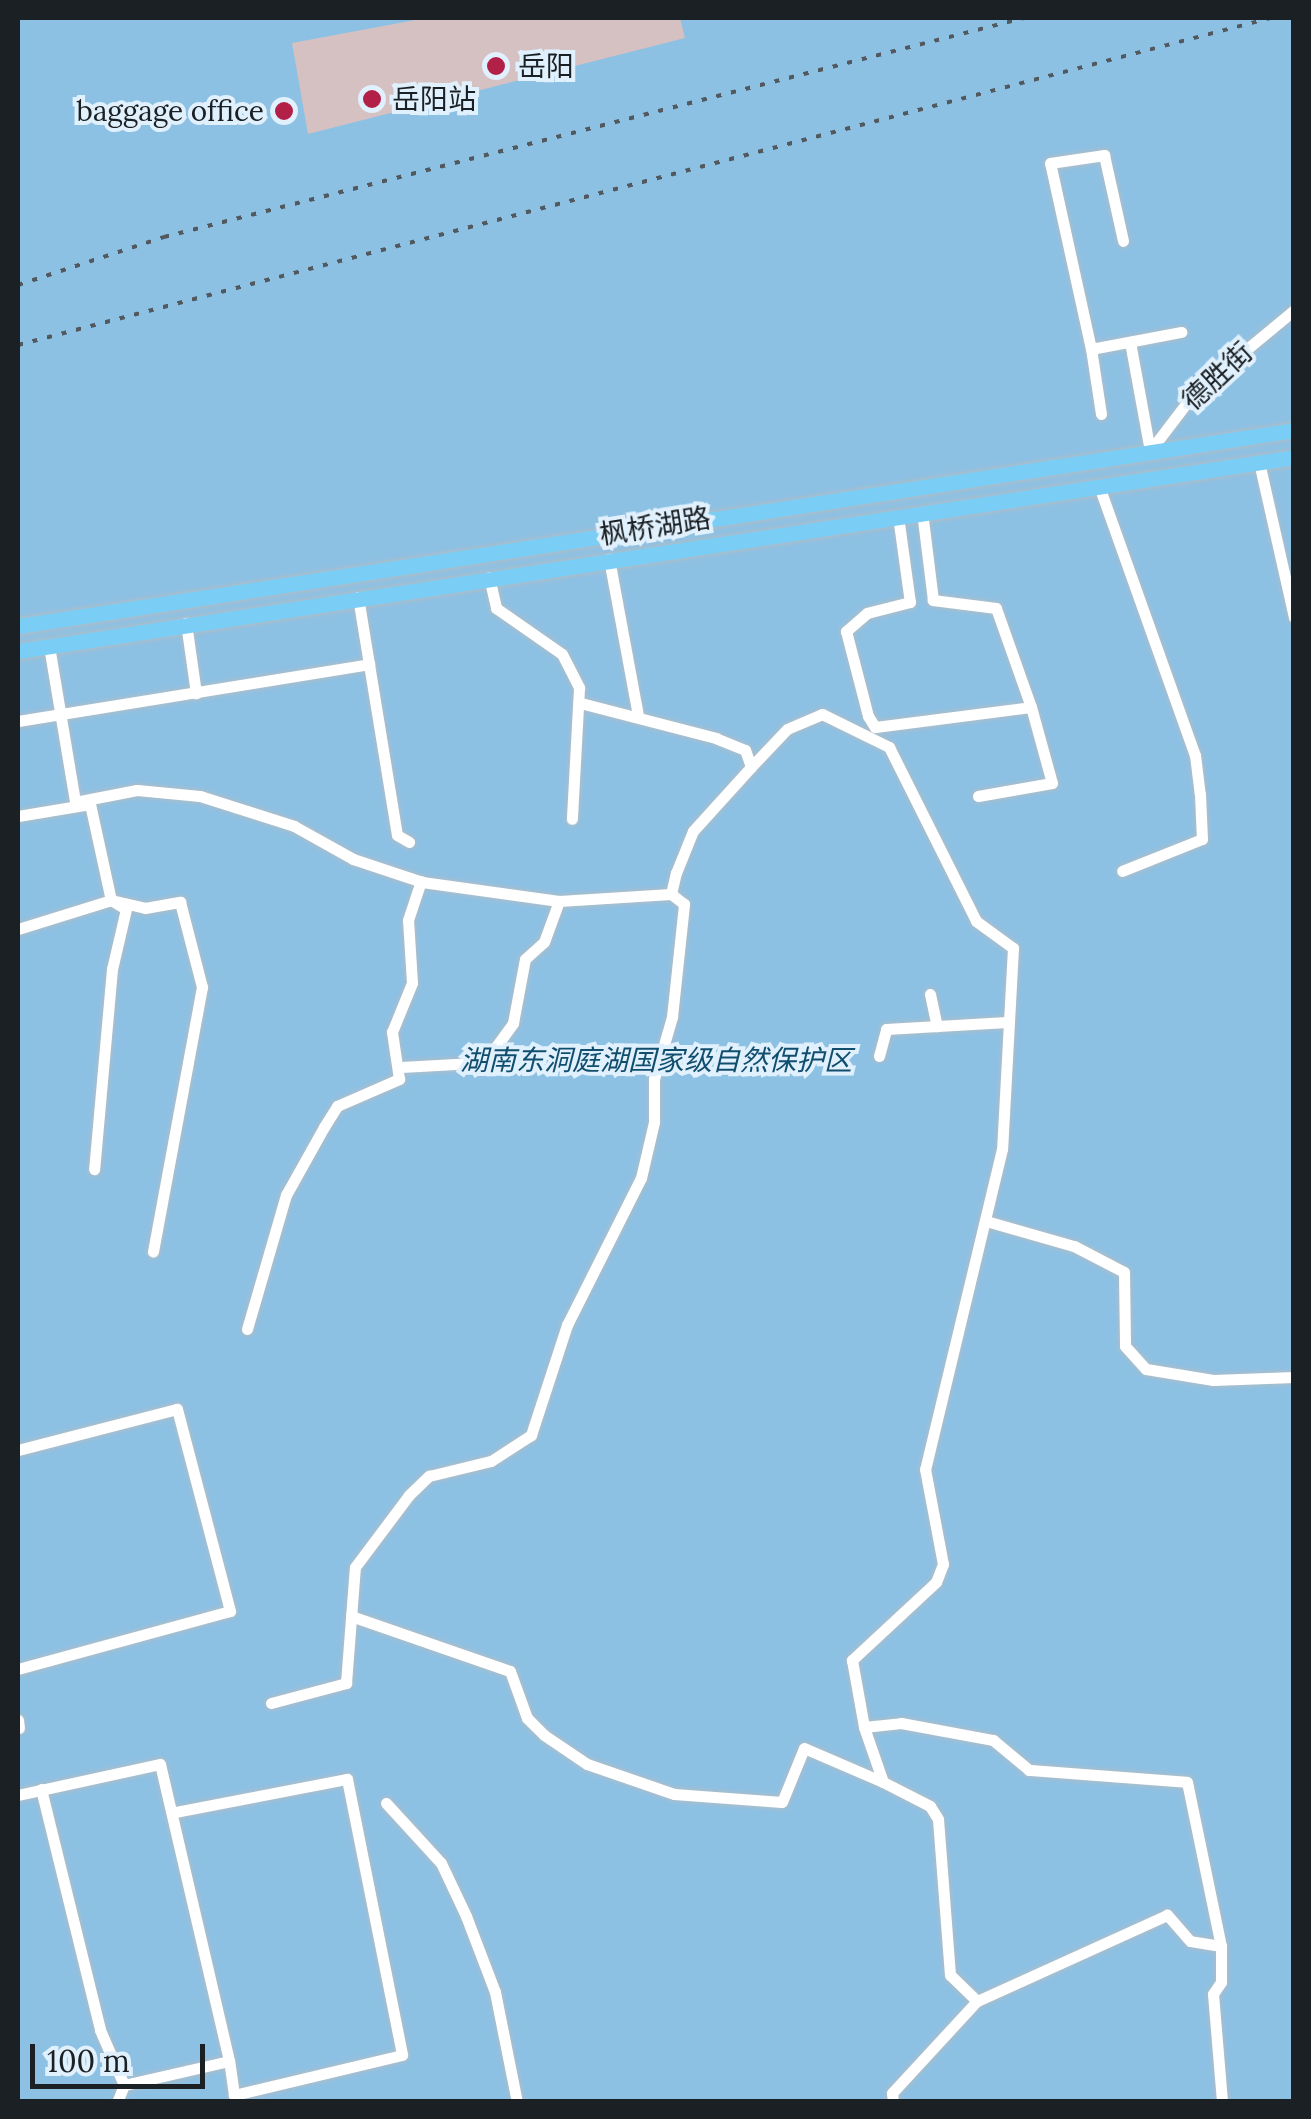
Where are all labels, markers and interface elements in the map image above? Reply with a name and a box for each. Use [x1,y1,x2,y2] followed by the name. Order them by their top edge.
[518,49,574,83] place label: 岳阳
[483,53,509,79] marker: 岳阳
[392,82,476,116] place label: 岳阳站
[361,88,383,110] marker: 岳阳站
[77,94,264,128] place label: baggage office
[273,100,295,122] marker: baggage office
[1175,335,1259,417] street label: 德胜街
[597,501,713,551] street label: 枫桥湖路
[460,1043,852,1077] park label: 湖南东洞庭湖国家级自然保护区
[35,2024,210,2086] scale bar
[47,2042,130,2080] text: 100 m

